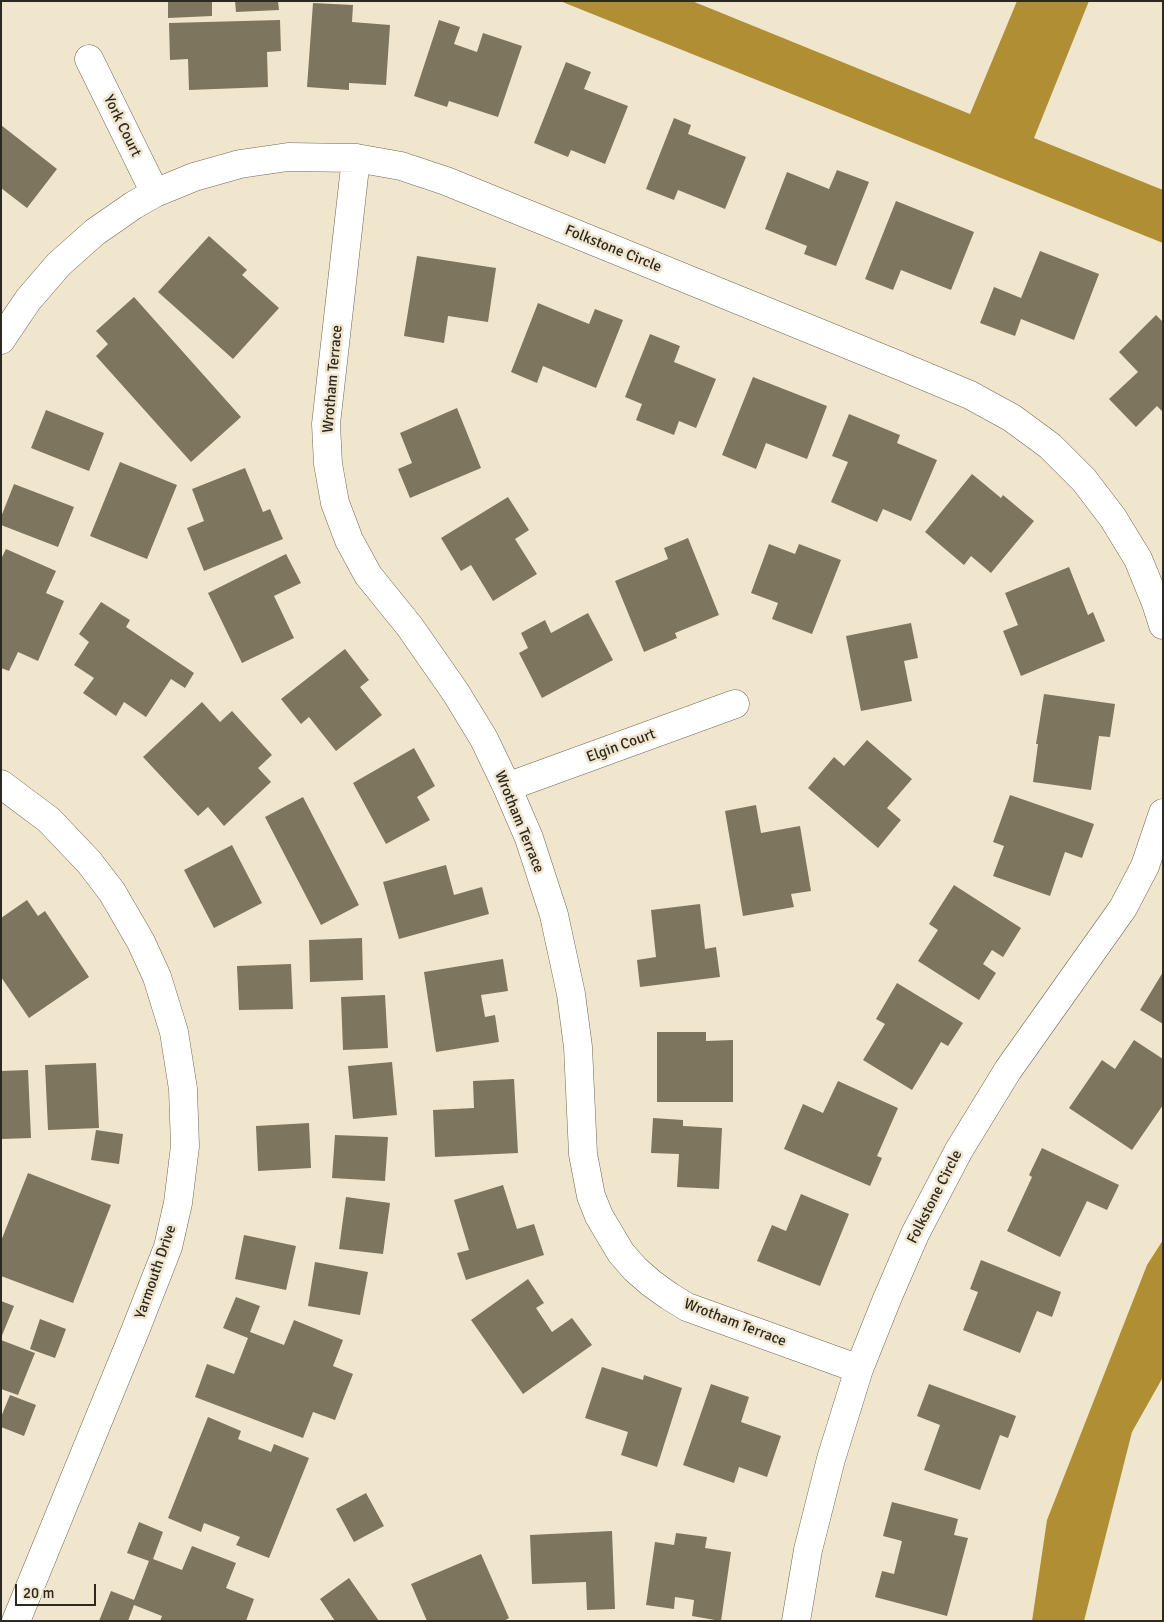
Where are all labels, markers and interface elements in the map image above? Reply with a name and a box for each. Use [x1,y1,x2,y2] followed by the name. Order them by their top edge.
[99,92,145,160] street label: York Court
[562,221,664,277] street label: Folkstone Circle
[319,324,347,434] street label: Wrotham Terrace
[584,725,658,767] street label: Elgin Court
[490,768,548,876] street label: Wrotham Terrace
[904,1147,966,1247] street label: Folkstone Circle
[132,1223,180,1321] street label: Yarmouth Drive
[681,1295,789,1351] street label: Wrotham Terrace
[18,1574,99,1606] scale bar
[23,1584,54,1602] text: 20 m

